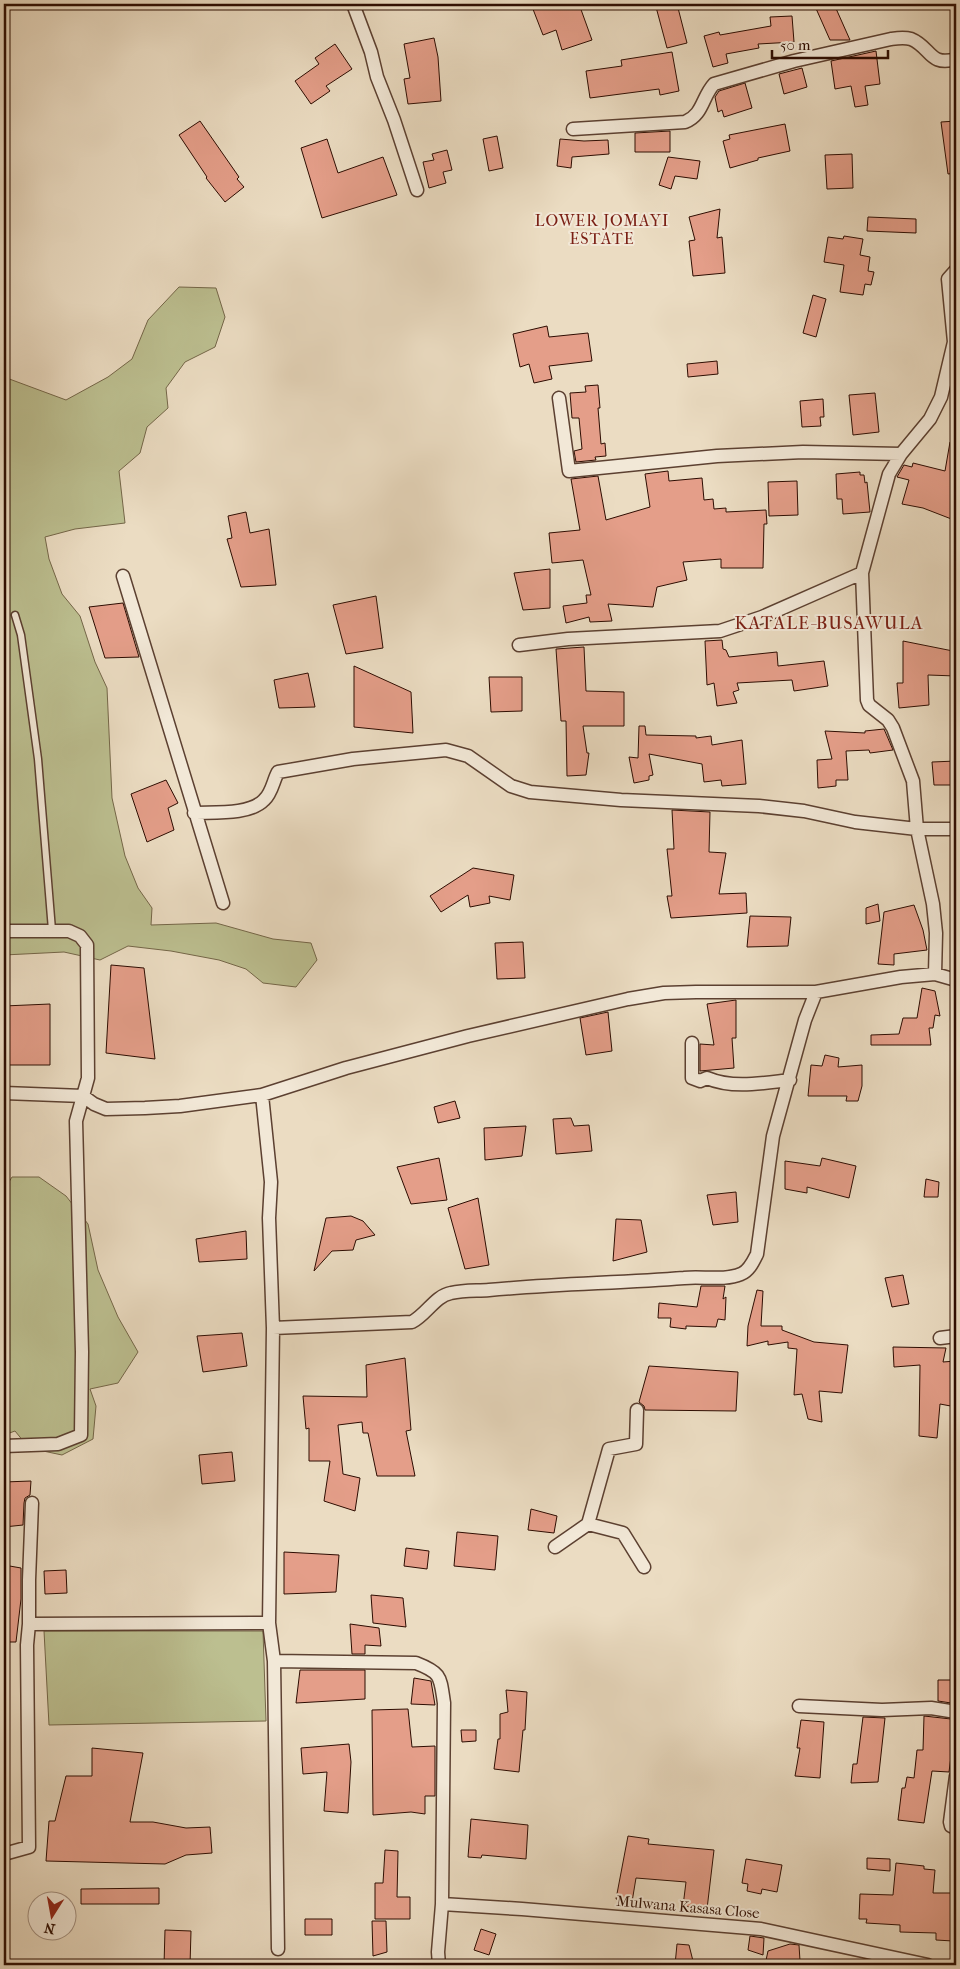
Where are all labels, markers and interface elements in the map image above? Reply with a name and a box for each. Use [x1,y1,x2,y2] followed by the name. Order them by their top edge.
[772,28,889,60] scale bar
[780,36,811,54] text: 50 m
[535,211,669,248] district label: LOWER JOMAYI ESTATE
[735,613,923,634] district label: KATALE-BUSAWULA
[28,1892,78,1942] north arrow
[616,1892,761,1922] street label: Mulwana Kasasa Close
[42,1919,56,1938] text: N

